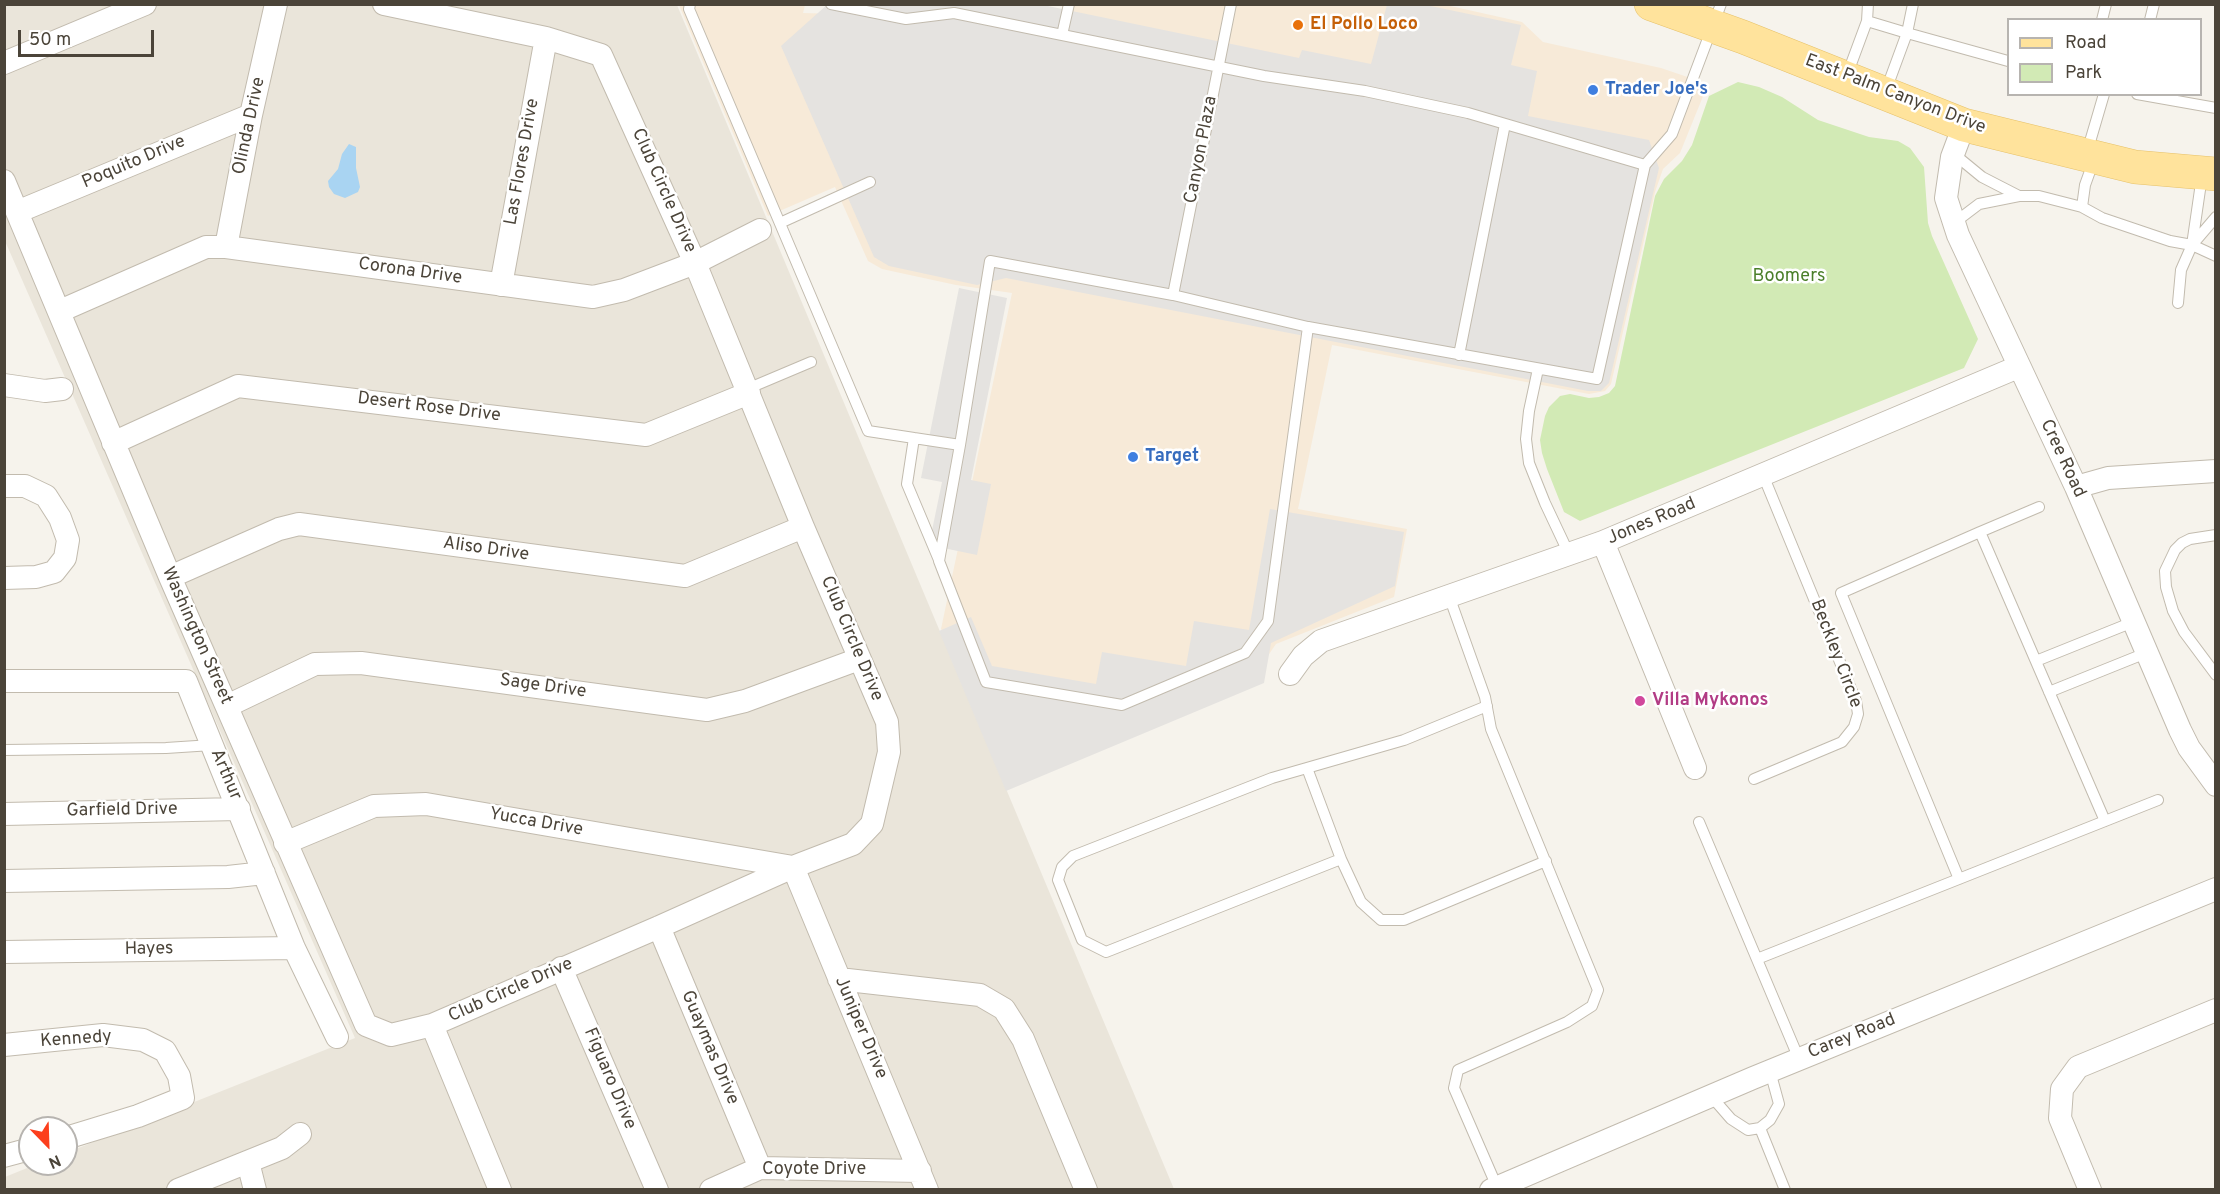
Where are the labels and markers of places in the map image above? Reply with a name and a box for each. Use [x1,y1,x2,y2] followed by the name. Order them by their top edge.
[1310,14,1418,36] place label: El Pollo Loco
[1291,18,1305,32] marker: El Pollo Loco
[1605,79,1708,101] place label: Trader Joe's
[1586,83,1600,97] marker: Trader Joe's
[1145,446,1199,468] place label: Target
[1126,450,1140,464] marker: Target
[1652,690,1768,712] place label: Villa Mykonos
[1633,694,1647,708] marker: Villa Mykonos

